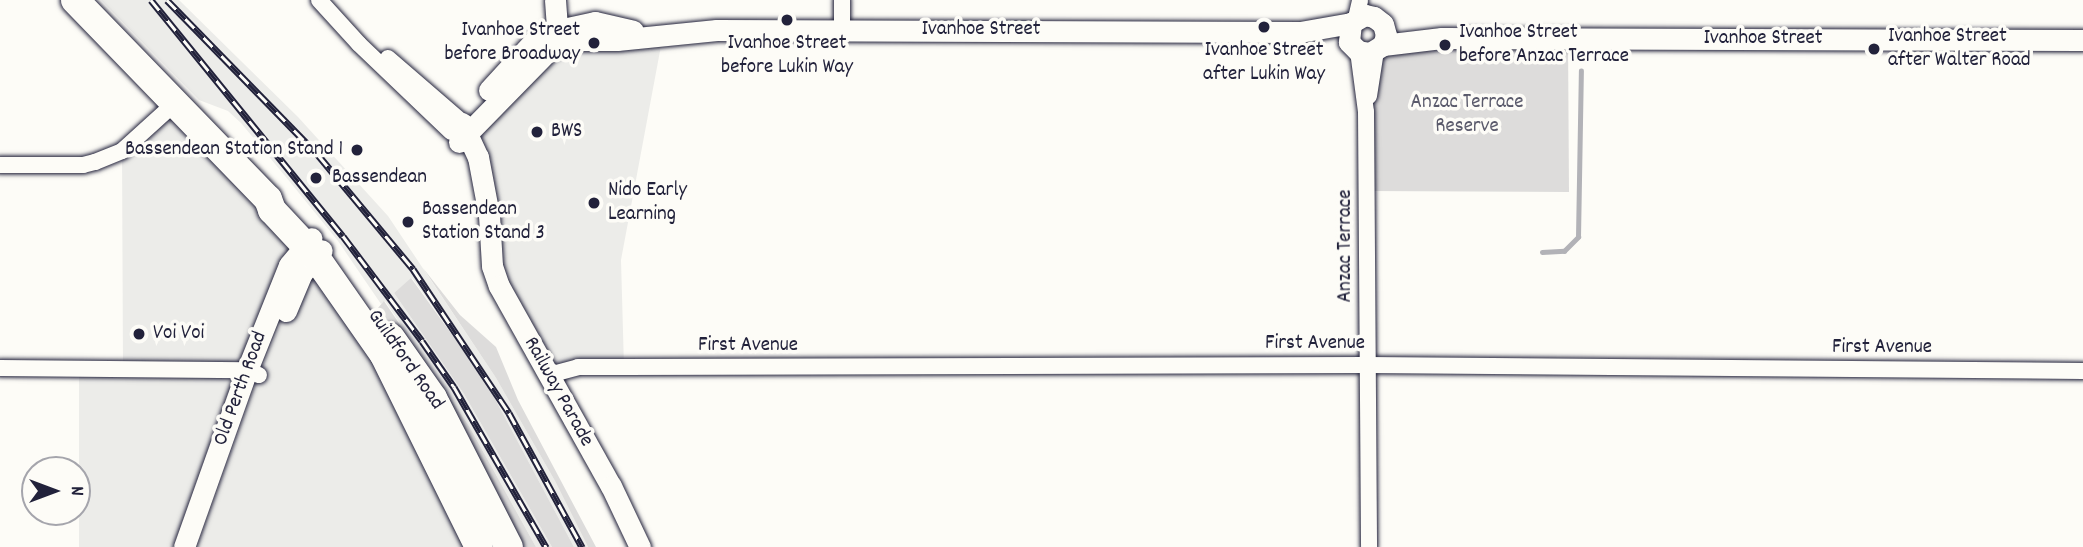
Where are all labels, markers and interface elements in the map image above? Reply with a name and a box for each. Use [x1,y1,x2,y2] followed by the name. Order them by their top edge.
[779,12,795,28] marker: Ivanhoe Street before Lukin Way
[922,17,1040,43] street label: Ivanhoe Street
[444,18,580,68] place label: Ivanhoe Street before Broadway
[1256,19,1272,35] marker: Ivanhoe Street after Lukin Way
[1459,20,1629,70] place label: Ivanhoe Street before Anzac Terrace
[1888,24,2031,74] place label: Ivanhoe Street after Walter Road
[1704,26,1822,52] street label: Ivanhoe Street
[721,31,853,81] place label: Ivanhoe Street before Lukin Way
[586,35,602,51] marker: Ivanhoe Street before Broadway
[1437,37,1453,53] marker: Ivanhoe Street before Anzac Terrace
[1203,38,1325,88] place label: Ivanhoe Street after Lukin Way
[1866,41,1882,57] marker: Ivanhoe Street after Walter Road
[1410,90,1524,140] park label: Anzac Terrace Reserve
[551,119,582,145] place label: BWS
[529,124,545,140] marker: BWS
[125,137,343,163] place label: Bassendean Station Stand 1
[349,142,365,158] marker: Bassendean Station Stand 1
[332,165,427,191] place label: Bassendean
[306,168,326,188] marker: Bassendean
[608,178,687,228] place label: Nido Early Learning
[1333,189,1359,303] street label: Anzac Terrace
[586,195,602,211] marker: Nido Early Learning
[422,197,545,247] place label: Bassendean Station Stand 3
[400,214,416,230] marker: Bassendean Station Stand 3
[361,305,449,415] street label: Guildford Road
[153,321,204,347] place label: Voi Voi
[131,326,147,342] marker: Voi Voi
[209,328,273,450] street label: Old Perth Road
[1265,331,1365,357] street label: First Avenue
[517,333,599,451] street label: Railway Parade
[698,333,798,359] street label: First Avenue
[1832,335,1932,361] street label: First Avenue
[21,456,91,526] north arrow
[62,486,89,496] text: N

